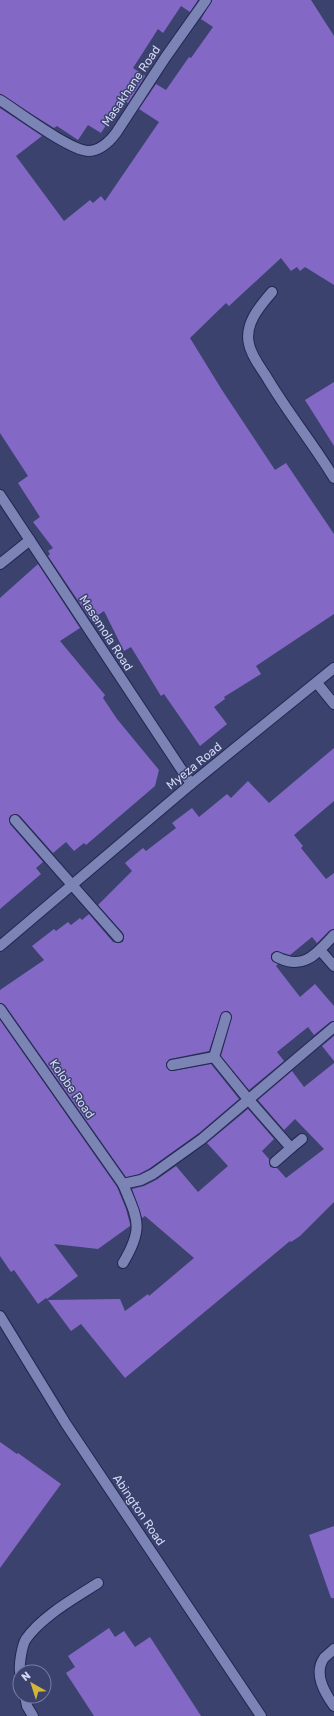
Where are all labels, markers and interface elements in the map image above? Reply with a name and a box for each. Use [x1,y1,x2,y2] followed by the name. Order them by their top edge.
[99,43,163,129] street label: Masakhane Road
[76,593,136,673] street label: Masemola Road
[164,740,224,792] street label: Myeza Road
[47,1057,97,1121] street label: Kolobe Road
[110,1472,168,1548] street label: Abington Road
[12,1664,52,1704] north arrow
[19,1669,33,1684] text: N

